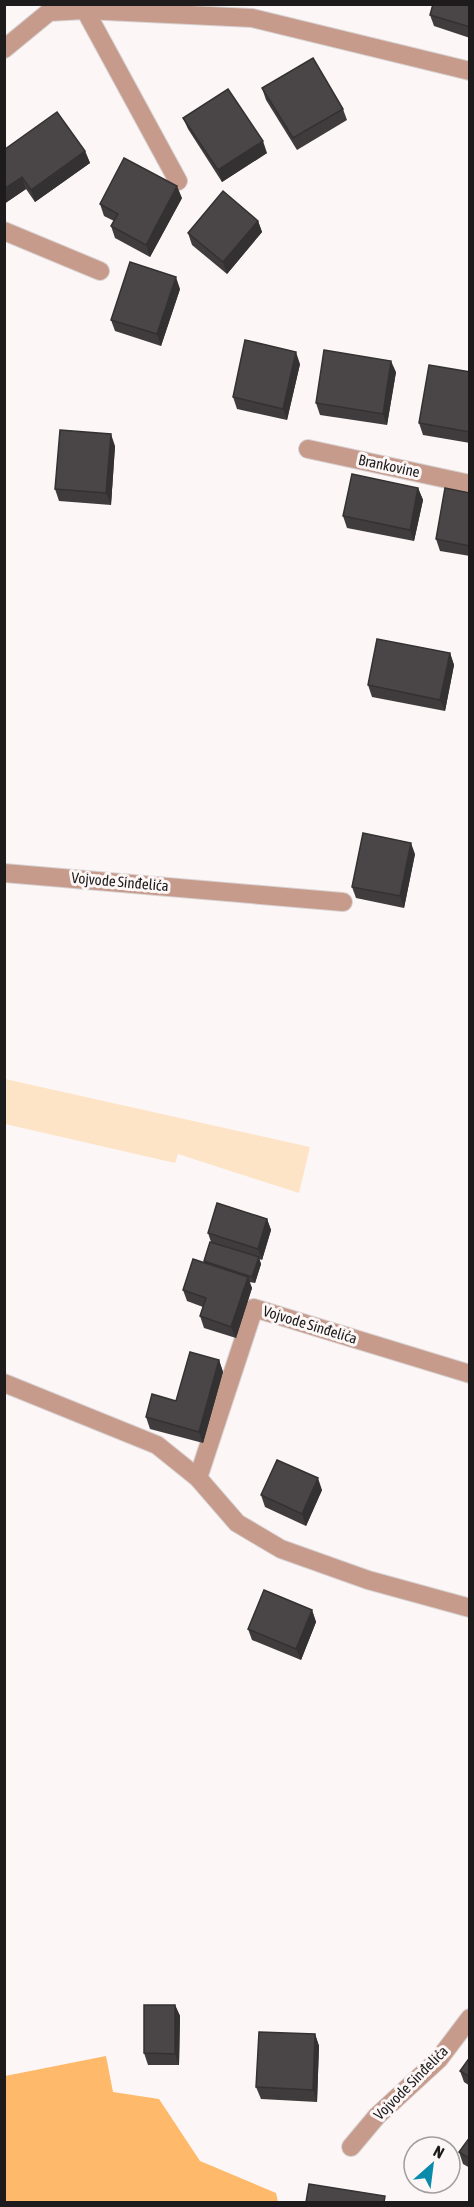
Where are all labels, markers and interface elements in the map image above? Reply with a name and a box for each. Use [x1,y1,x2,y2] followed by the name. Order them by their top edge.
[357,451,422,480] street label: Brankovine
[71,869,169,894] street label: Vojvode Sinđelića
[261,1302,359,1347] street label: Vojvode Sinđelića
[370,2042,451,2123] street label: Vojvode Sinđelića
[402,2135,462,2195] north arrow
[431,2142,447,2162] text: N

